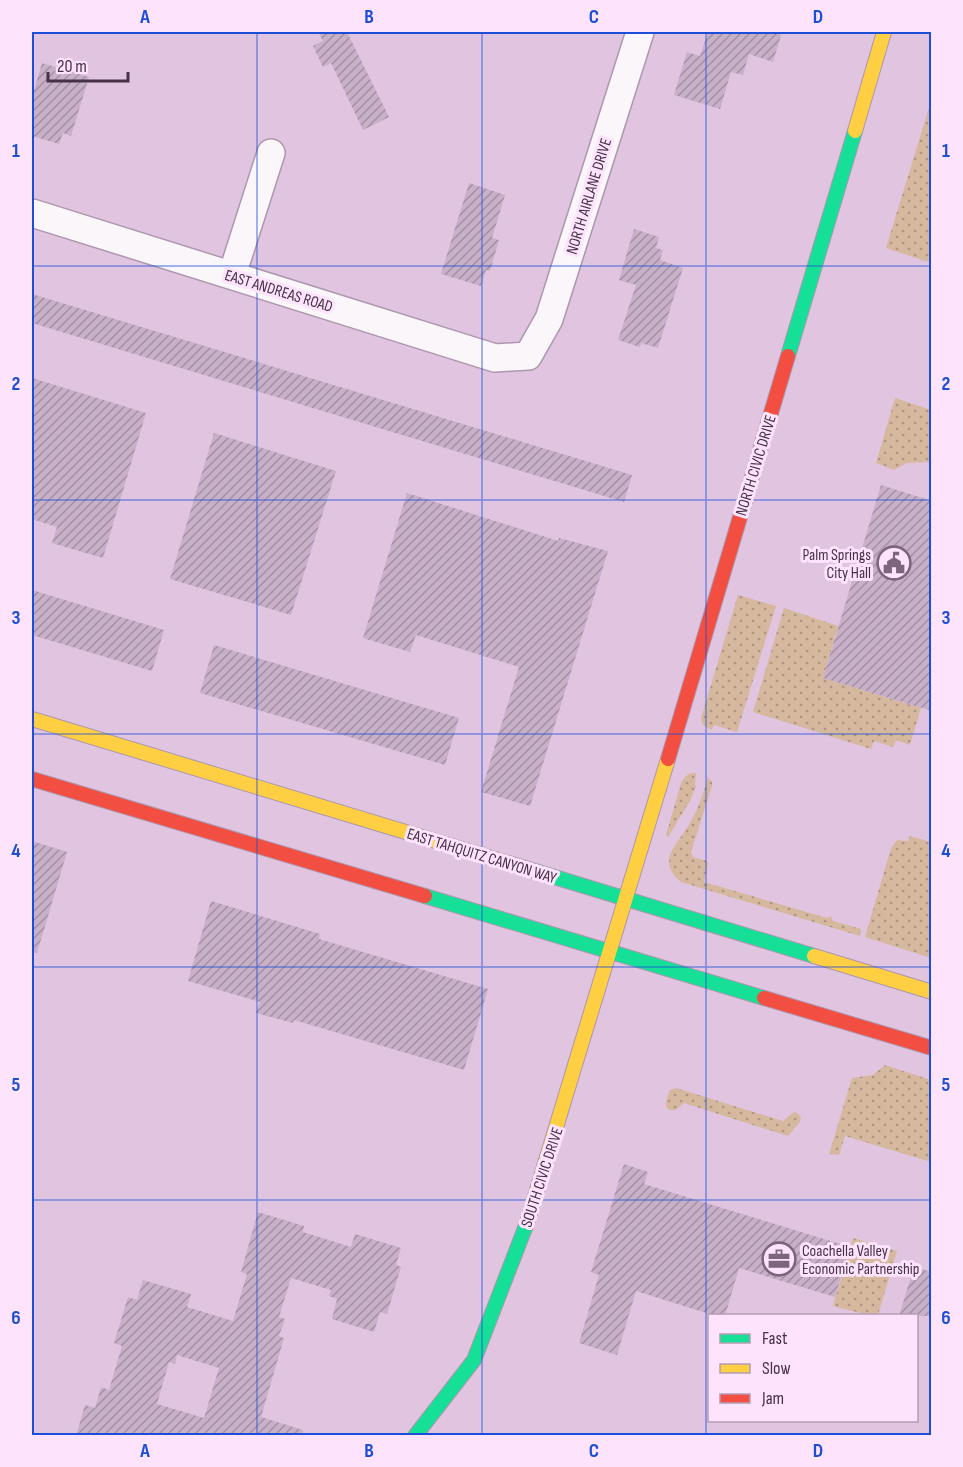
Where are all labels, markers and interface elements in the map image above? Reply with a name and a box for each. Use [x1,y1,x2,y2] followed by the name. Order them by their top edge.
[139,5,150,29] text: A
[364,5,374,29] text: B
[589,5,599,29] text: C
[813,5,823,29] text: D
[48,45,128,83] scale bar
[57,56,87,77] text: 20 m
[563,136,616,257] street label: NORTH AIRLANE DRIVE
[12,139,20,163] text: 1
[942,139,950,163] text: 1
[222,266,335,317] street label: EAST ANDREAS ROAD
[12,372,20,396] text: 2
[942,372,950,396] text: 2
[732,413,781,518] street label: NORTH CIVIC DRIVE
[876,545,912,581] public building icon: Palm Springs City Hall
[802,546,871,583] place label: Palm Springs City Hall
[12,606,21,630] text: 3
[942,606,951,630] text: 3
[405,825,559,888] street label: EAST TAHQUITZ CANYON WAY
[11,839,21,863] text: 4
[941,839,951,863] text: 4
[12,1073,21,1097] text: 5
[942,1073,951,1097] text: 5
[517,1125,568,1230] street label: SOUTH CIVIC DRIVE
[761,1241,797,1277] office icon: Coachella Valley Economic Partnership
[802,1242,919,1279] place label: Coachella Valley Economic Partnership
[11,1306,21,1330] text: 6
[941,1306,951,1330] text: 6
[708,1314,918,1422] legend
[762,1328,788,1349] text: Fast
[762,1358,791,1379] text: Slow
[761,1388,784,1409] text: Jam
[139,1439,150,1463] text: A
[364,1439,374,1463] text: B
[589,1439,599,1463] text: C
[813,1439,823,1463] text: D

